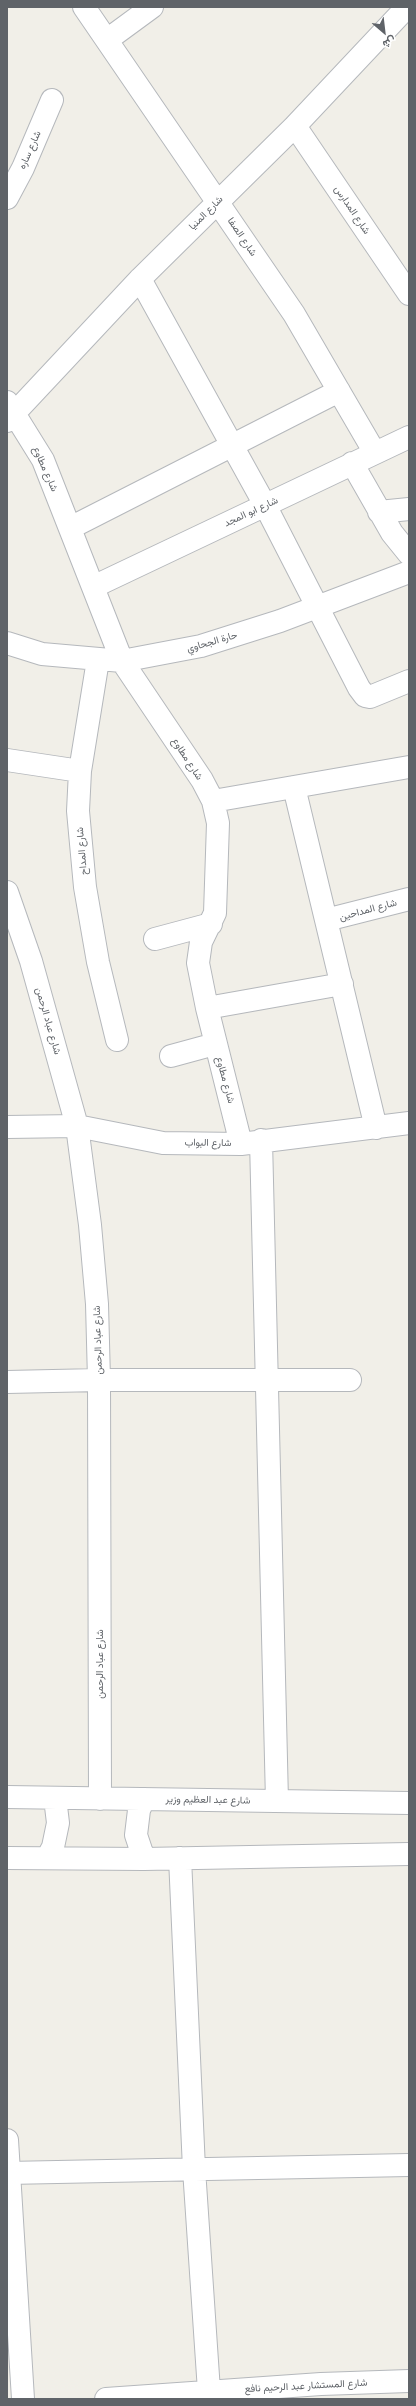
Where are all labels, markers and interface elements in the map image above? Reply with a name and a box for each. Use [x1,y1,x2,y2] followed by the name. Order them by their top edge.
[364,12,404,52] north arrow
[381,33,399,53] text: ش
[16,129,44,171] street label: شارع ساره
[331,184,373,236] street label: شارع المدارس
[186,193,226,233] street label: شارع المنيا
[225,215,259,259] street label: شارع الصفا
[30,445,60,493] street label: شارع مطاوع
[222,494,280,530] street label: شارع ابو المجد
[185,629,239,655] street label: حارة الجحاوي
[169,736,205,782] street label: شارع مطاوع
[74,827,90,875] street label: شارع المداح
[338,897,398,923] street label: شارع المداحين
[33,986,63,1056] street label: شارع عباد الرحمن
[213,1055,237,1105] street label: شارع مطاوع
[184,1137,232,1149] street label: شارع البواب
[91,1305,105,1375] street label: شارع عباد الرحمن
[94,1629,106,1699] street label: شارع عباد الرحمن
[166,1793,250,1807] street label: شارع عبد العظيم وزير
[244,2377,368,2395] street label: شارع المستشار عبد الرحيم نافع

